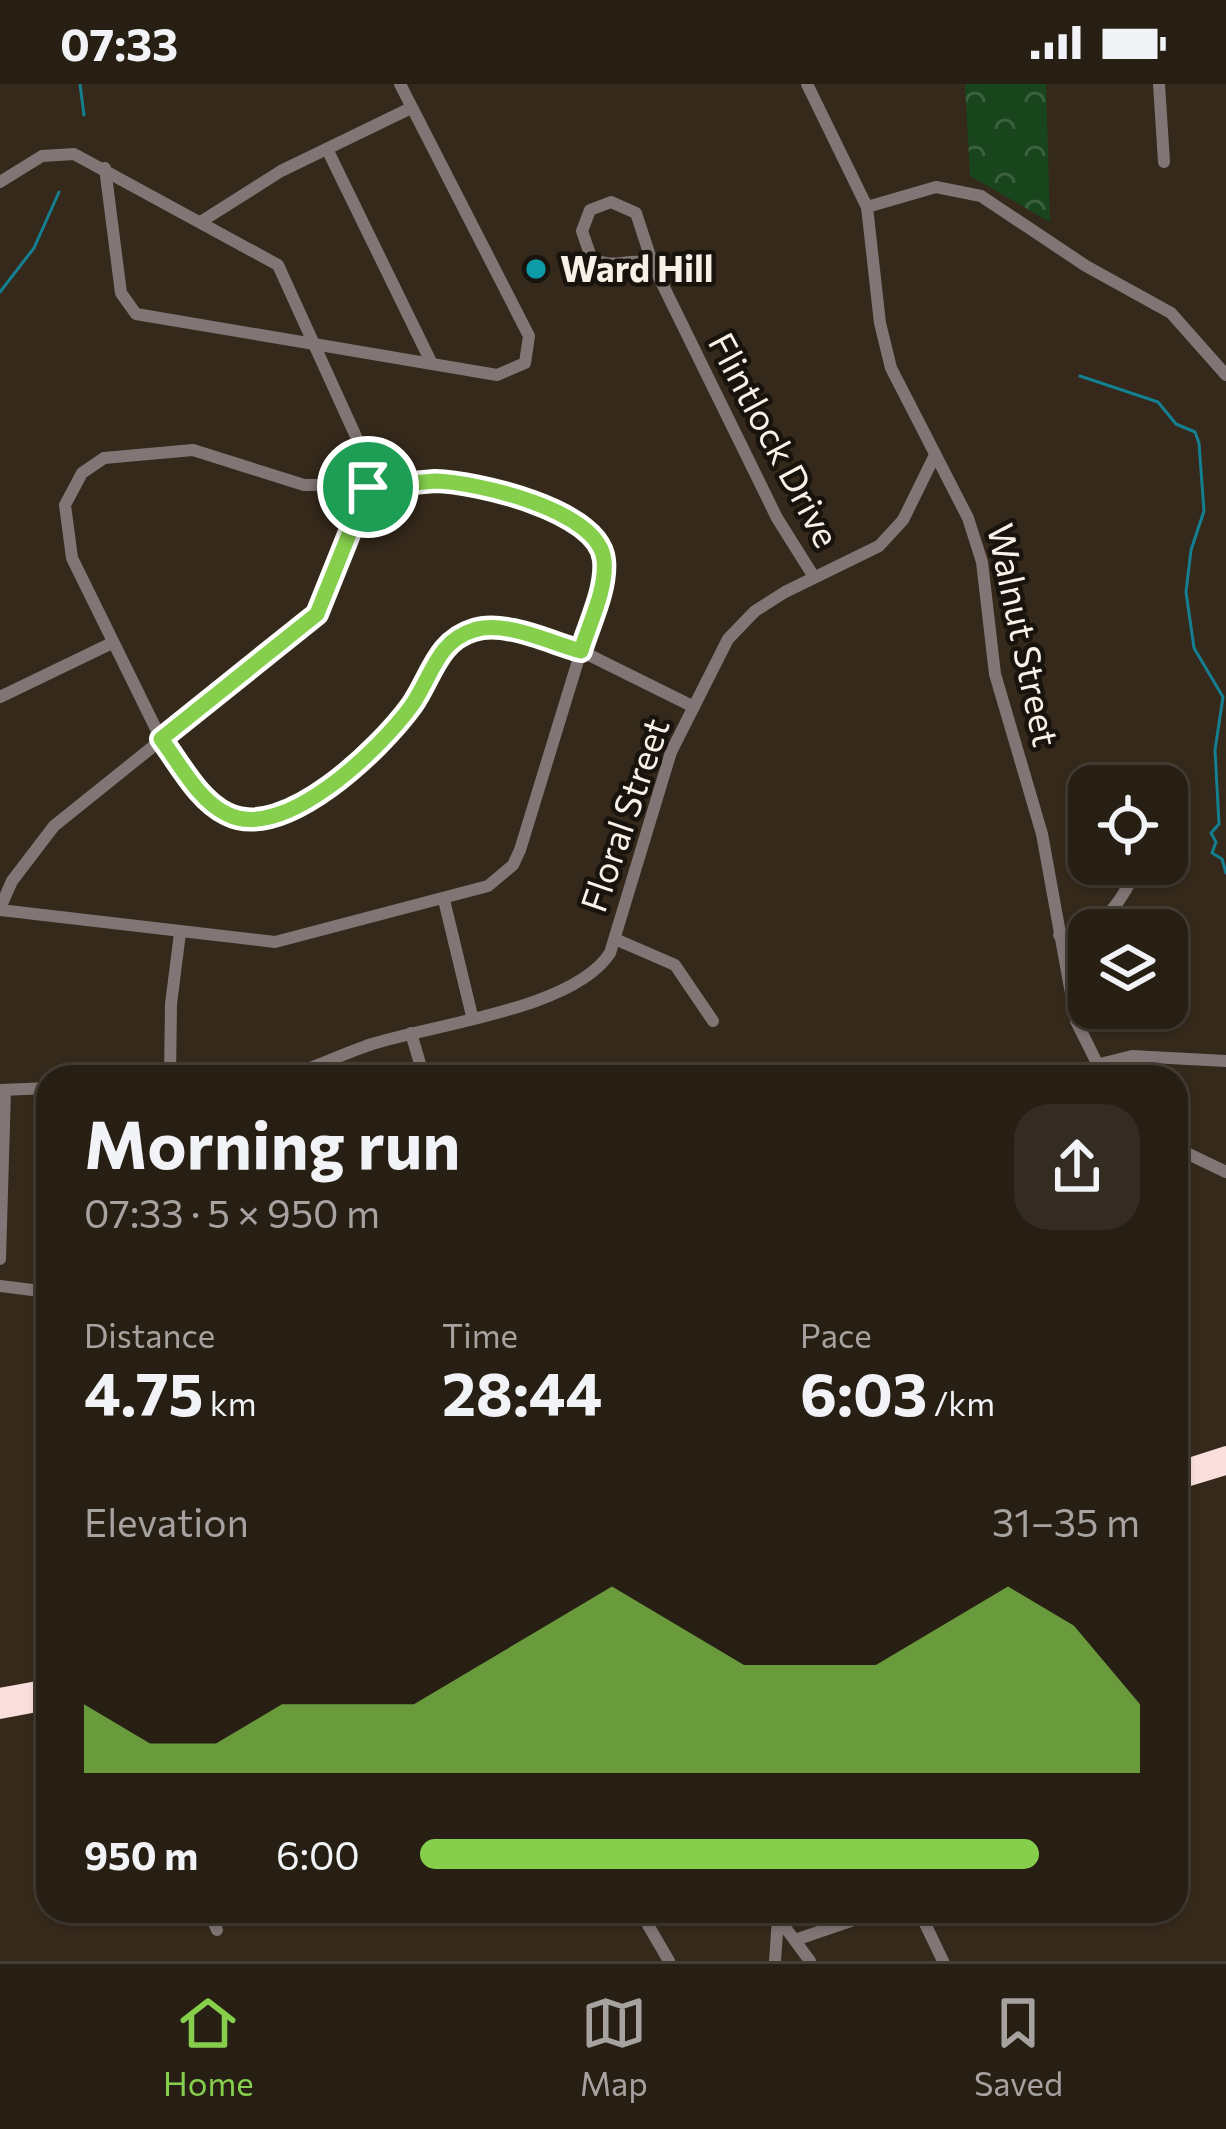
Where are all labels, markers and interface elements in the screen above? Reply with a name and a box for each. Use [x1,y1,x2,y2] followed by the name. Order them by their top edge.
[60,15,178,70] text: 07:33
[560,245,714,289] place label: Ward Hill
[523,256,549,282] marker: Ward Hill
[701,324,851,554] street label: Flintlock Drive
[317,436,419,538] pin
[335,454,401,520] icon: arrive
[980,519,1070,750] street label: Walnut Street
[569,712,677,917] street label: Floral Street
[1068,765,1188,1029] map controls
[1068,765,1188,885] button: locate
[1068,909,1188,1029] button: layers
[84,1102,461,1183] text: Morning run
[1014,1104,1140,1230] button: share
[84,1188,380,1236] text: 07:33 · 5 × 950 m
[84,1314,215,1355] text: Distance
[442,1314,518,1355] text: Time
[800,1314,872,1355] text: Pace
[84,1355,203,1428] text: 4.75
[442,1355,602,1428] text: 28:44
[800,1355,927,1428] text: 6:03
[203,1382,256,1423] text: km
[927,1382,995,1423] text: /km
[84,1497,249,1545] text: Elevation
[992,1497,1140,1545] text: 31–35 m
[84,1830,198,1878] text: 950 m
[276,1830,360,1878] text: 6:00
[163,1990,254,2103] tab: Home
[580,1990,648,2103] tab: Map
[974,1990,1063,2103] tab: Saved

